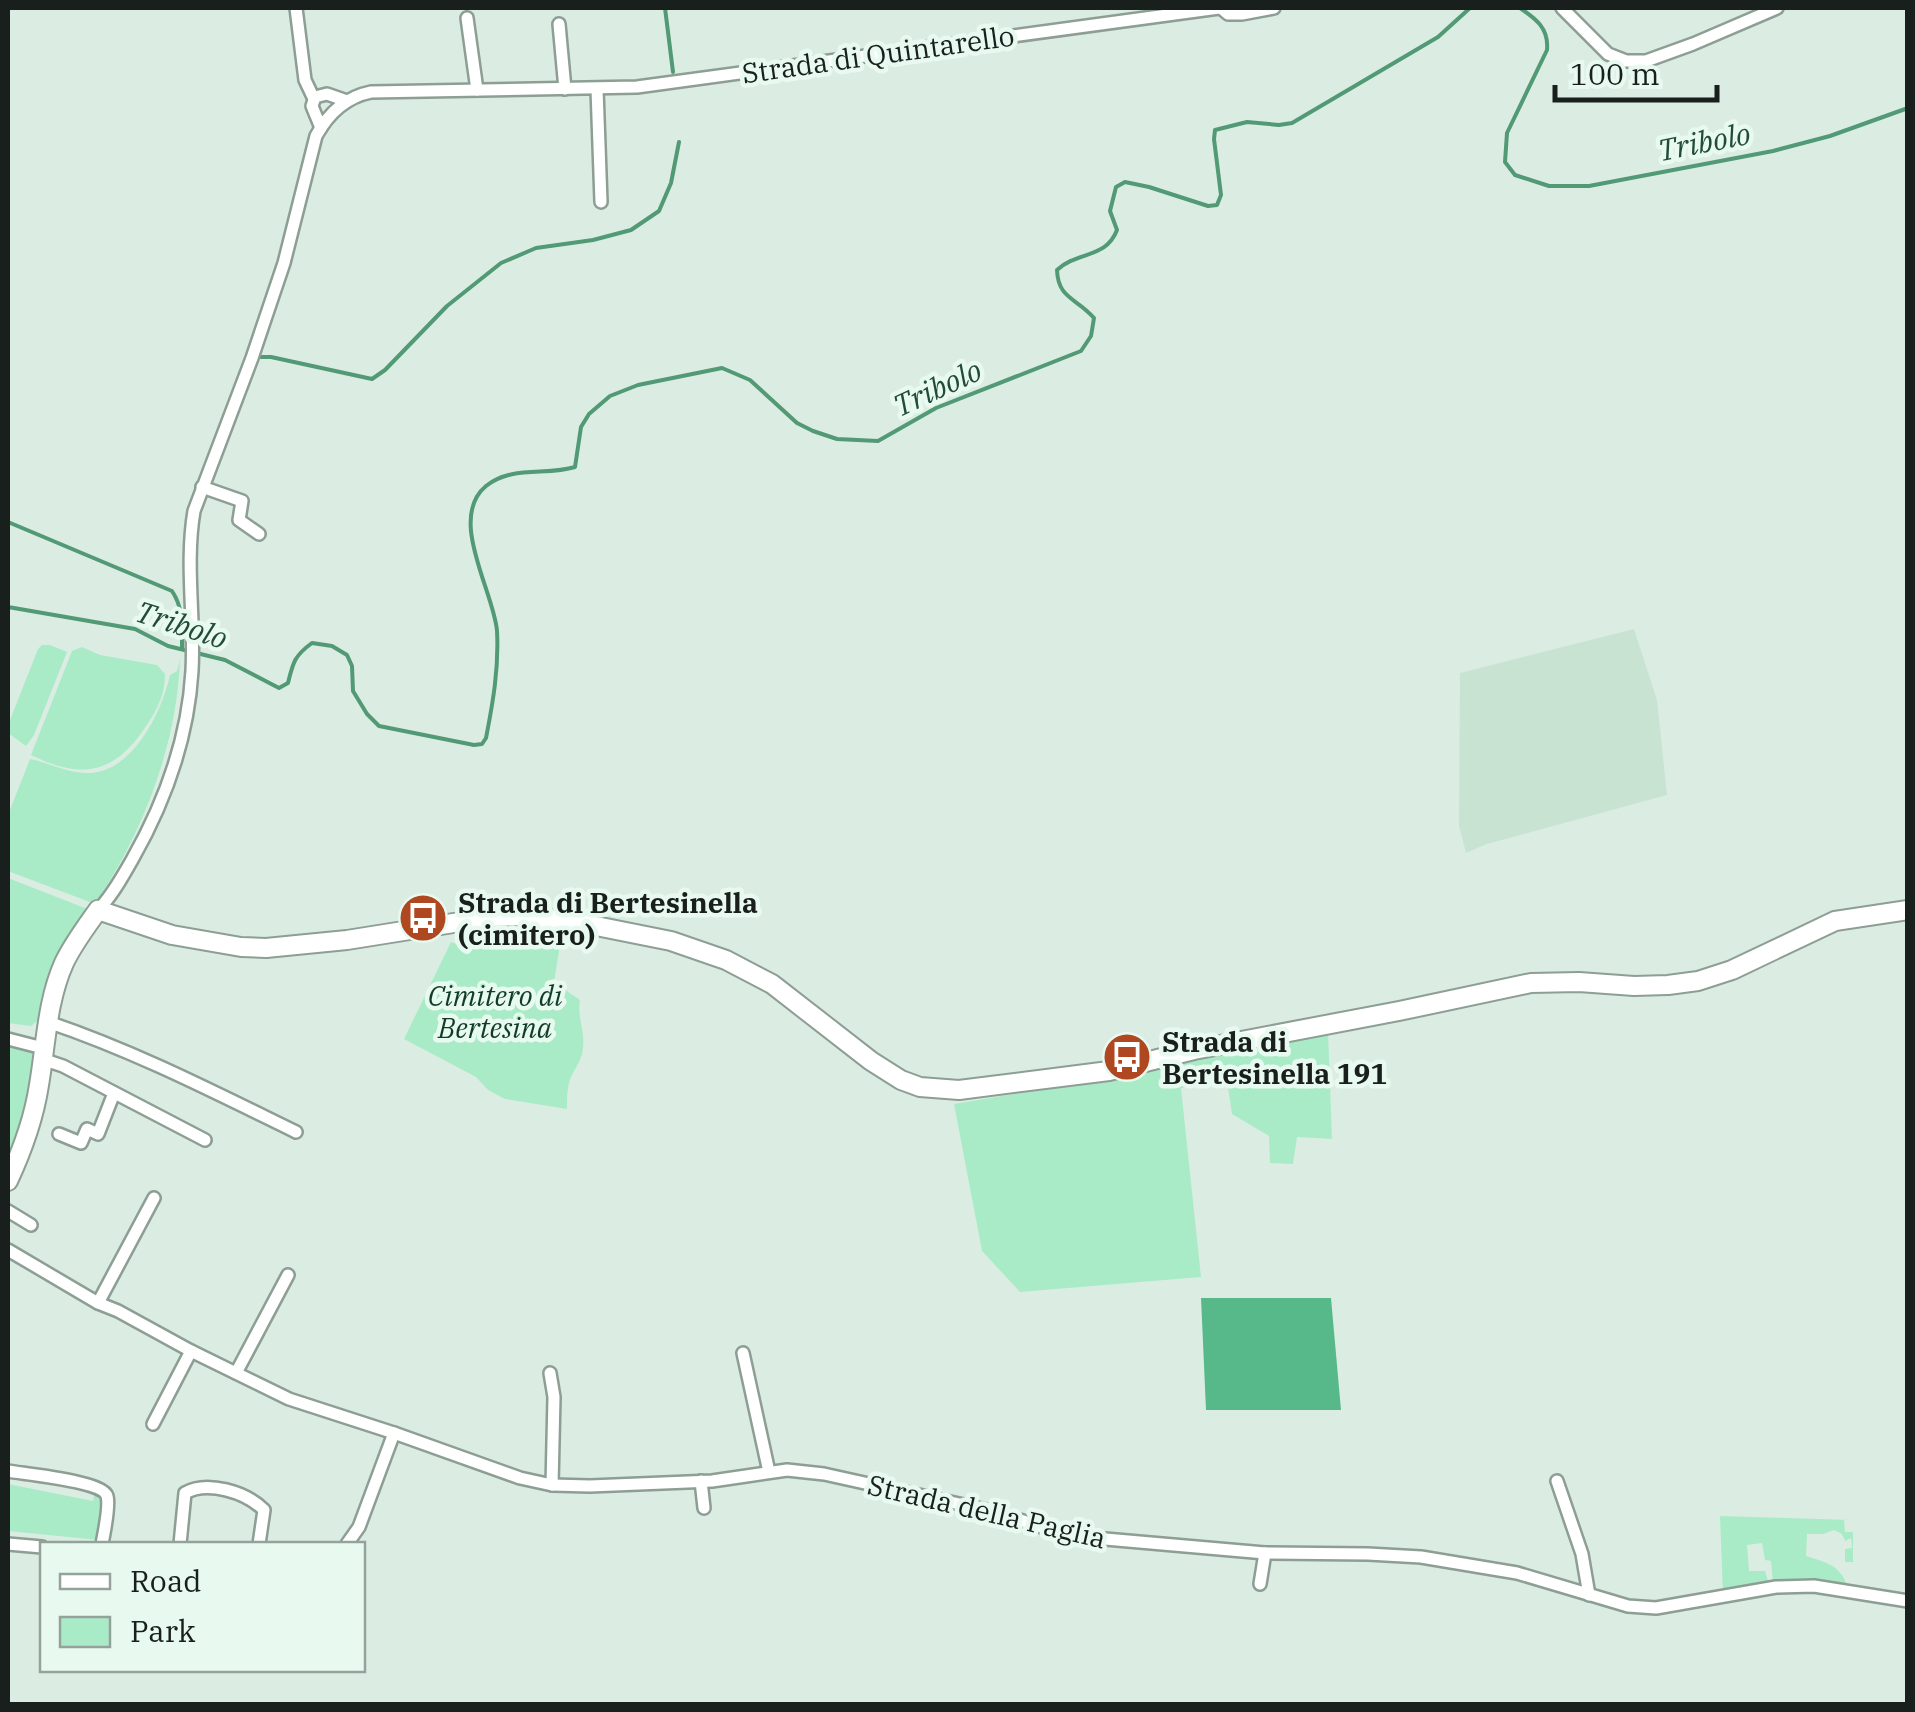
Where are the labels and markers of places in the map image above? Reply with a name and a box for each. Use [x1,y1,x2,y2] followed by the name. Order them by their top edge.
[458,884,758,953] place label: Strada di Bertesinella (cimitero)
[397,892,449,944] bus stop icon: Strada di Bertesinella (cimitero)
[1162,1023,1387,1092] place label: Strada di Bertesinella 191
[1101,1031,1153,1083] bus stop icon: Strada di Bertesinella 191

